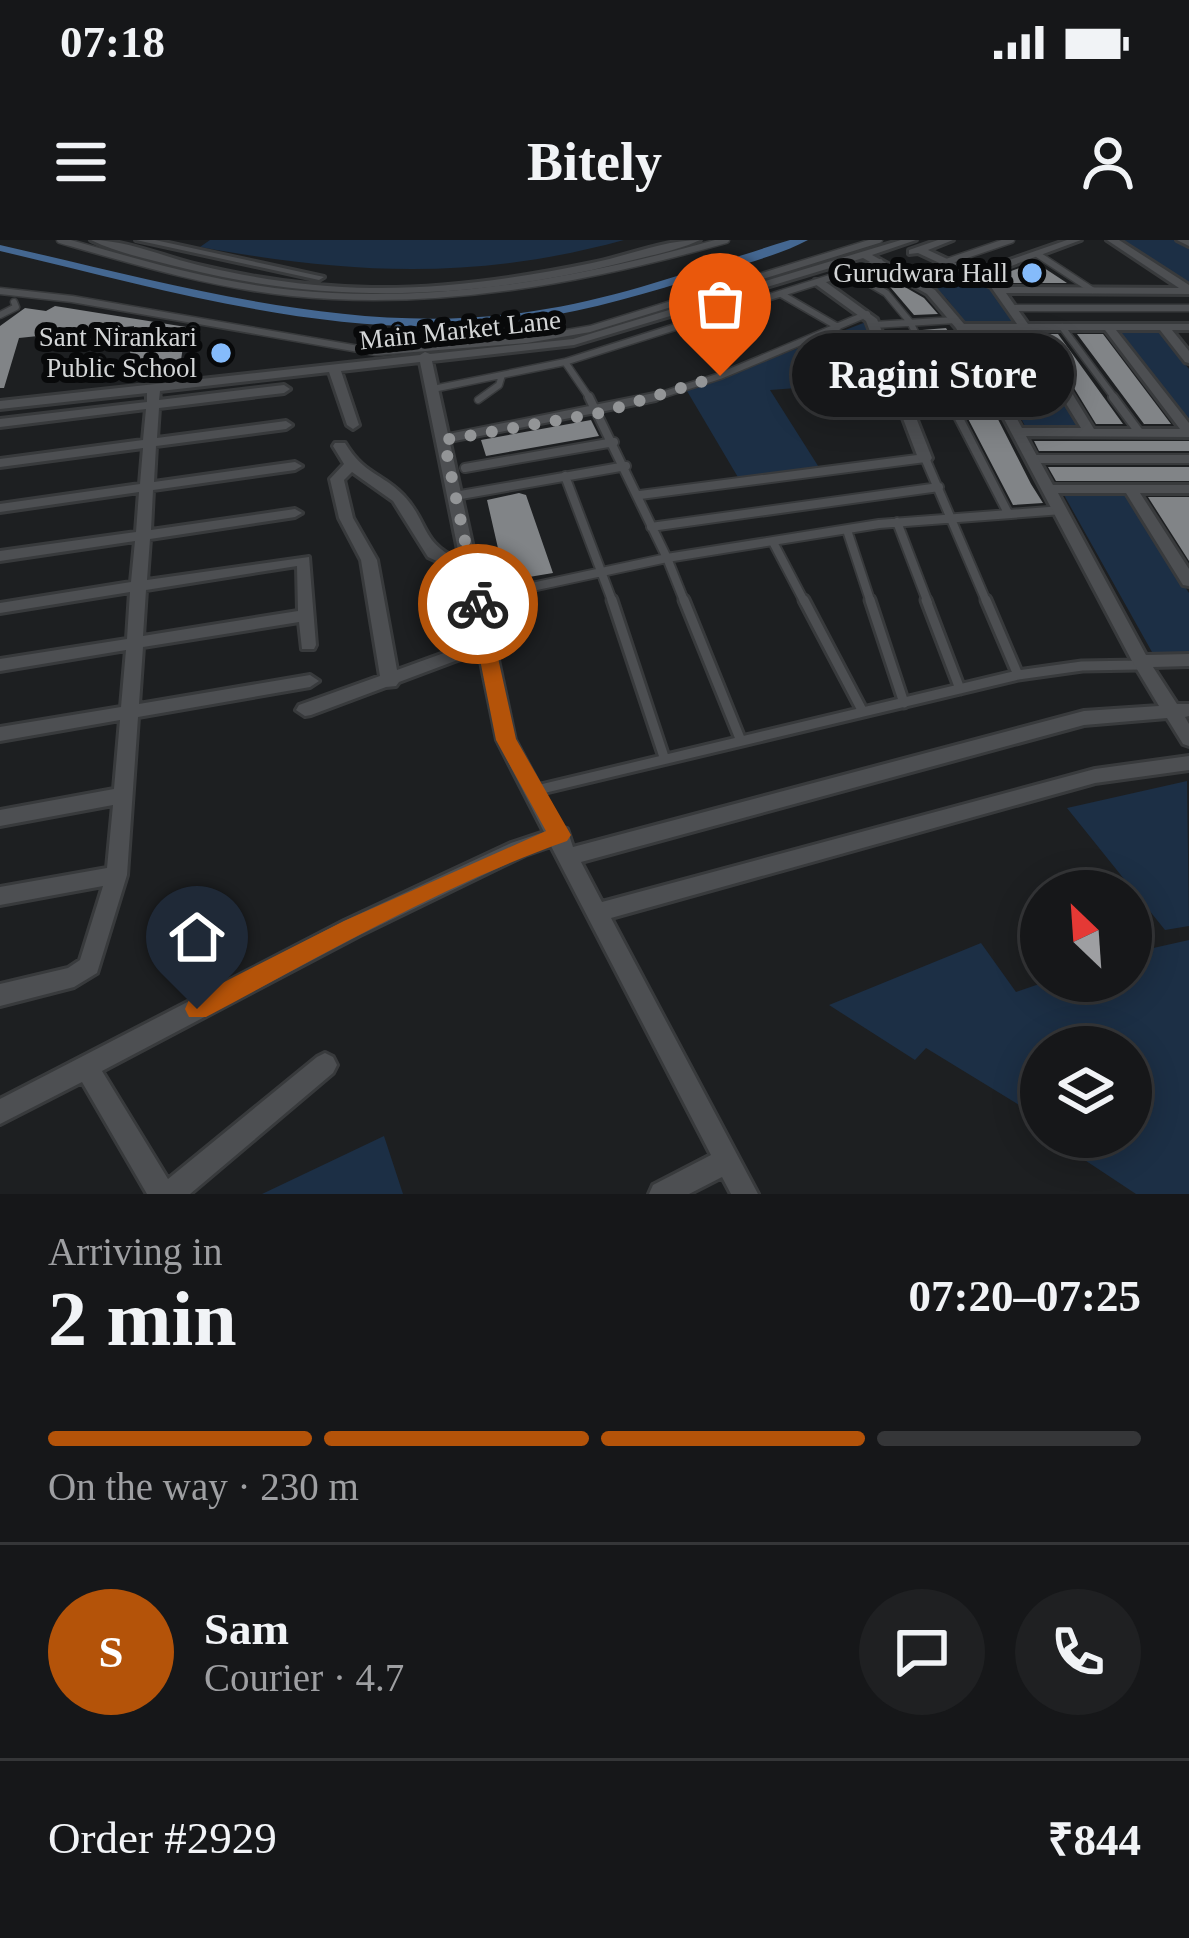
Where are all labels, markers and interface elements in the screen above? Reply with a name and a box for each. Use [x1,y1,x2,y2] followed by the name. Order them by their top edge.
[60,17,165,67] text: 07:18
[48,129,114,195] icon: menu
[1075,129,1141,195] icon: person
[527,132,662,192] text: Bitely
[669,253,771,376] pin
[833,258,1008,288] place label: Gurudwara Hall
[1019,260,1045,286] marker: Gurudwara Hall
[687,271,753,337] icon: bag
[358,305,562,355] street label: Main Market Lane
[39,322,197,383] place label: Sant Nirankari Public School
[792,334,1074,418] callout: Ragini Store
[208,340,234,366] marker: Sant Nirankari Public School
[829,353,1037,396] text: Ragini Store
[418,544,538,664] courier
[445,571,511,637] icon: bike
[1020,870,1152,1002] north arrow
[1020,870,1152,1158] map controls
[146,886,248,1009] pin
[164,904,230,970] icon: home
[1020,1026,1152,1158] button: layers
[48,1230,222,1273] text: Arriving in
[909,1271,1141,1321] text: 07:20–07:25
[48,1275,237,1362] text: 2 min
[48,1465,359,1508] text: On the way · 230 m
[859,1589,985,1715] button: chat
[1015,1589,1141,1715] button: phone
[204,1604,289,1654] text: Sam
[98,1627,124,1677] text: S
[204,1656,404,1699] text: Courier · 4.7
[48,1813,277,1863] text: Order #2929
[1048,1815,1141,1865] text: ₹844

